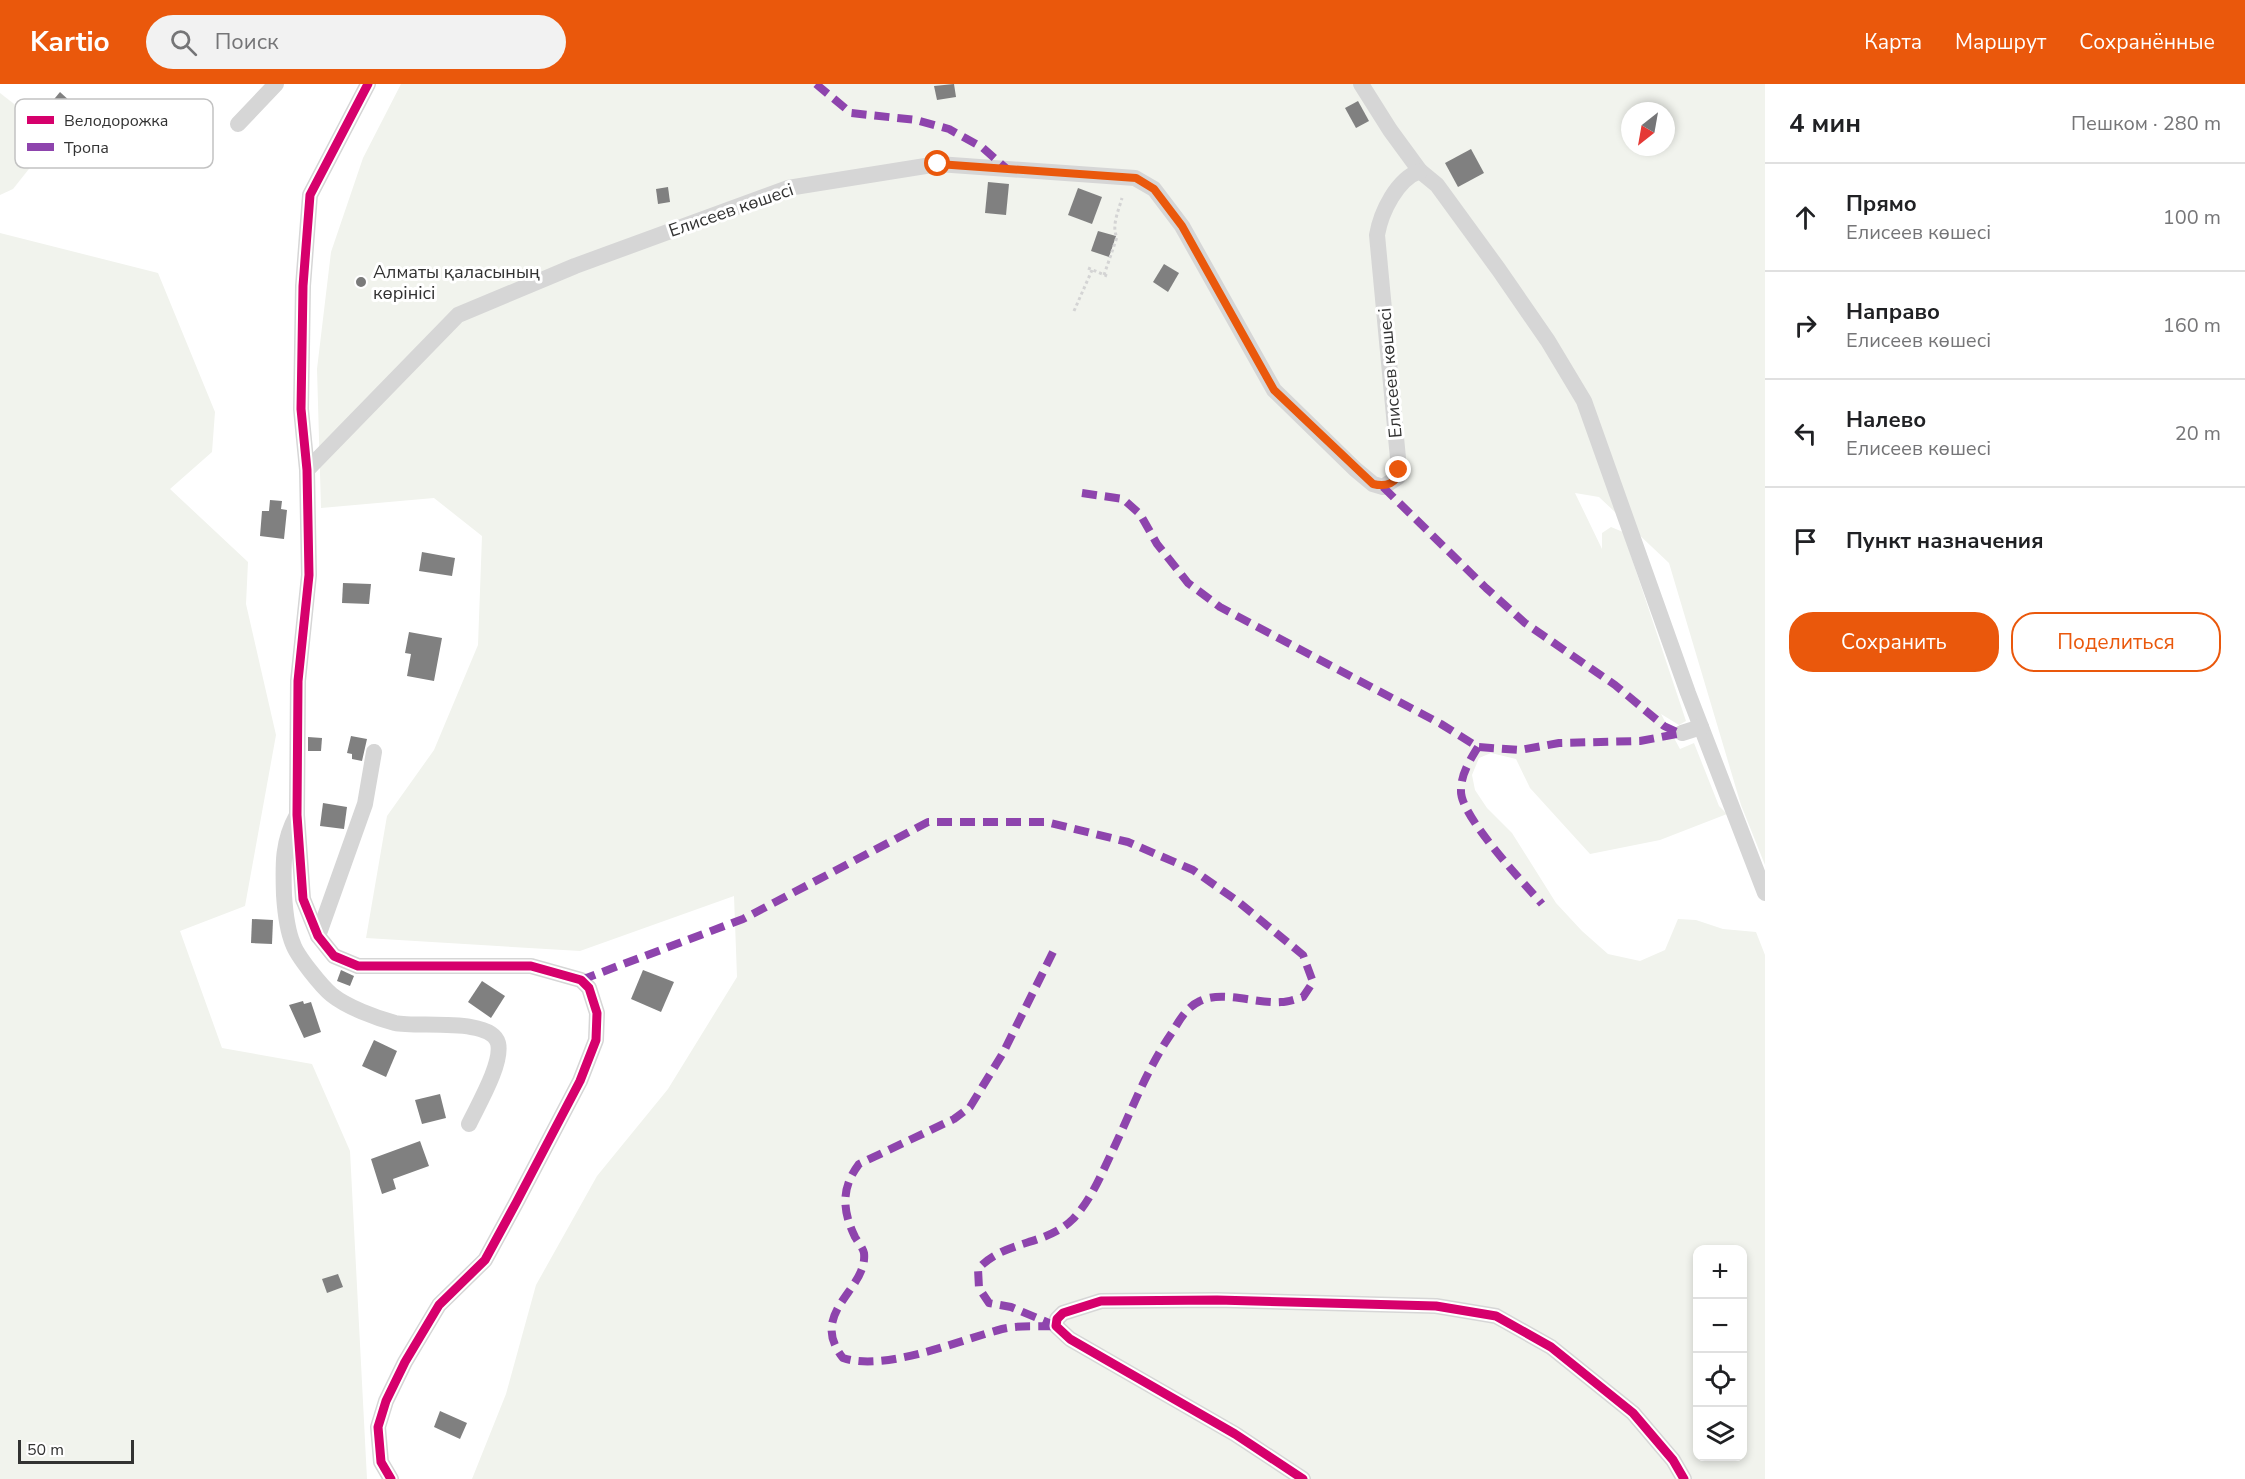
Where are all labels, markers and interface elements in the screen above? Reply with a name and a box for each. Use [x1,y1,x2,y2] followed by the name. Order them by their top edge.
[146,15,566,69] search box
[30,23,110,61] text: Kartio
[167,26,200,59] icon: search
[215,27,279,57] text: Поиск
[1864,28,1922,56] text: Карта
[1955,28,2046,56] text: Маршрут
[2079,28,2215,56] text: Сохранённые
[15,99,213,168] legend
[1621,102,1675,156] north arrow
[1789,106,1861,141] text: 4 мин
[64,110,168,132] text: Велодорожка
[2071,110,2221,137] text: Пешком · 280 m
[64,137,109,159] text: Тропа
[924,150,950,176] route start
[665,177,797,243] street label: Елисеев көшесі
[1846,189,1917,219] text: Прямо
[1789,201,1822,234] icon: ahead
[2163,204,2221,231] text: 100 m
[1846,219,1991,246] text: Елисеев көшесі
[373,260,540,305] place label: Алматы қаласының көрінісі
[354,275,368,289] marker: Алматы қаласының көрінісі
[1846,297,1940,327] text: Направо
[1372,307,1408,439] street label: Елисеев көшесі
[1789,309,1822,342] icon: right
[2163,312,2221,339] text: 160 m
[1846,327,1991,354] text: Елисеев көшесі
[1846,405,1926,435] text: Налево
[1789,417,1822,450] icon: left
[2175,420,2221,447] text: 20 m
[1846,435,1991,462] text: Елисеев көшесі
[1385,456,1411,482] route end
[1789,525,1822,558] icon: arrive
[1846,526,2044,556] text: Пункт назначения
[1789,612,1999,672] button: Сохранить
[2011,612,2221,672] button: Поделиться
[1693,1245,1747,1461] map controls
[1693,1245,1747,1299] button: +
[1693,1299,1747,1353] button: −
[1693,1353,1747,1407] button: locate
[1693,1407,1747,1461] button: layers
[18,1437,134,1464] scale bar
[27,1439,64,1461] text: 50 m

